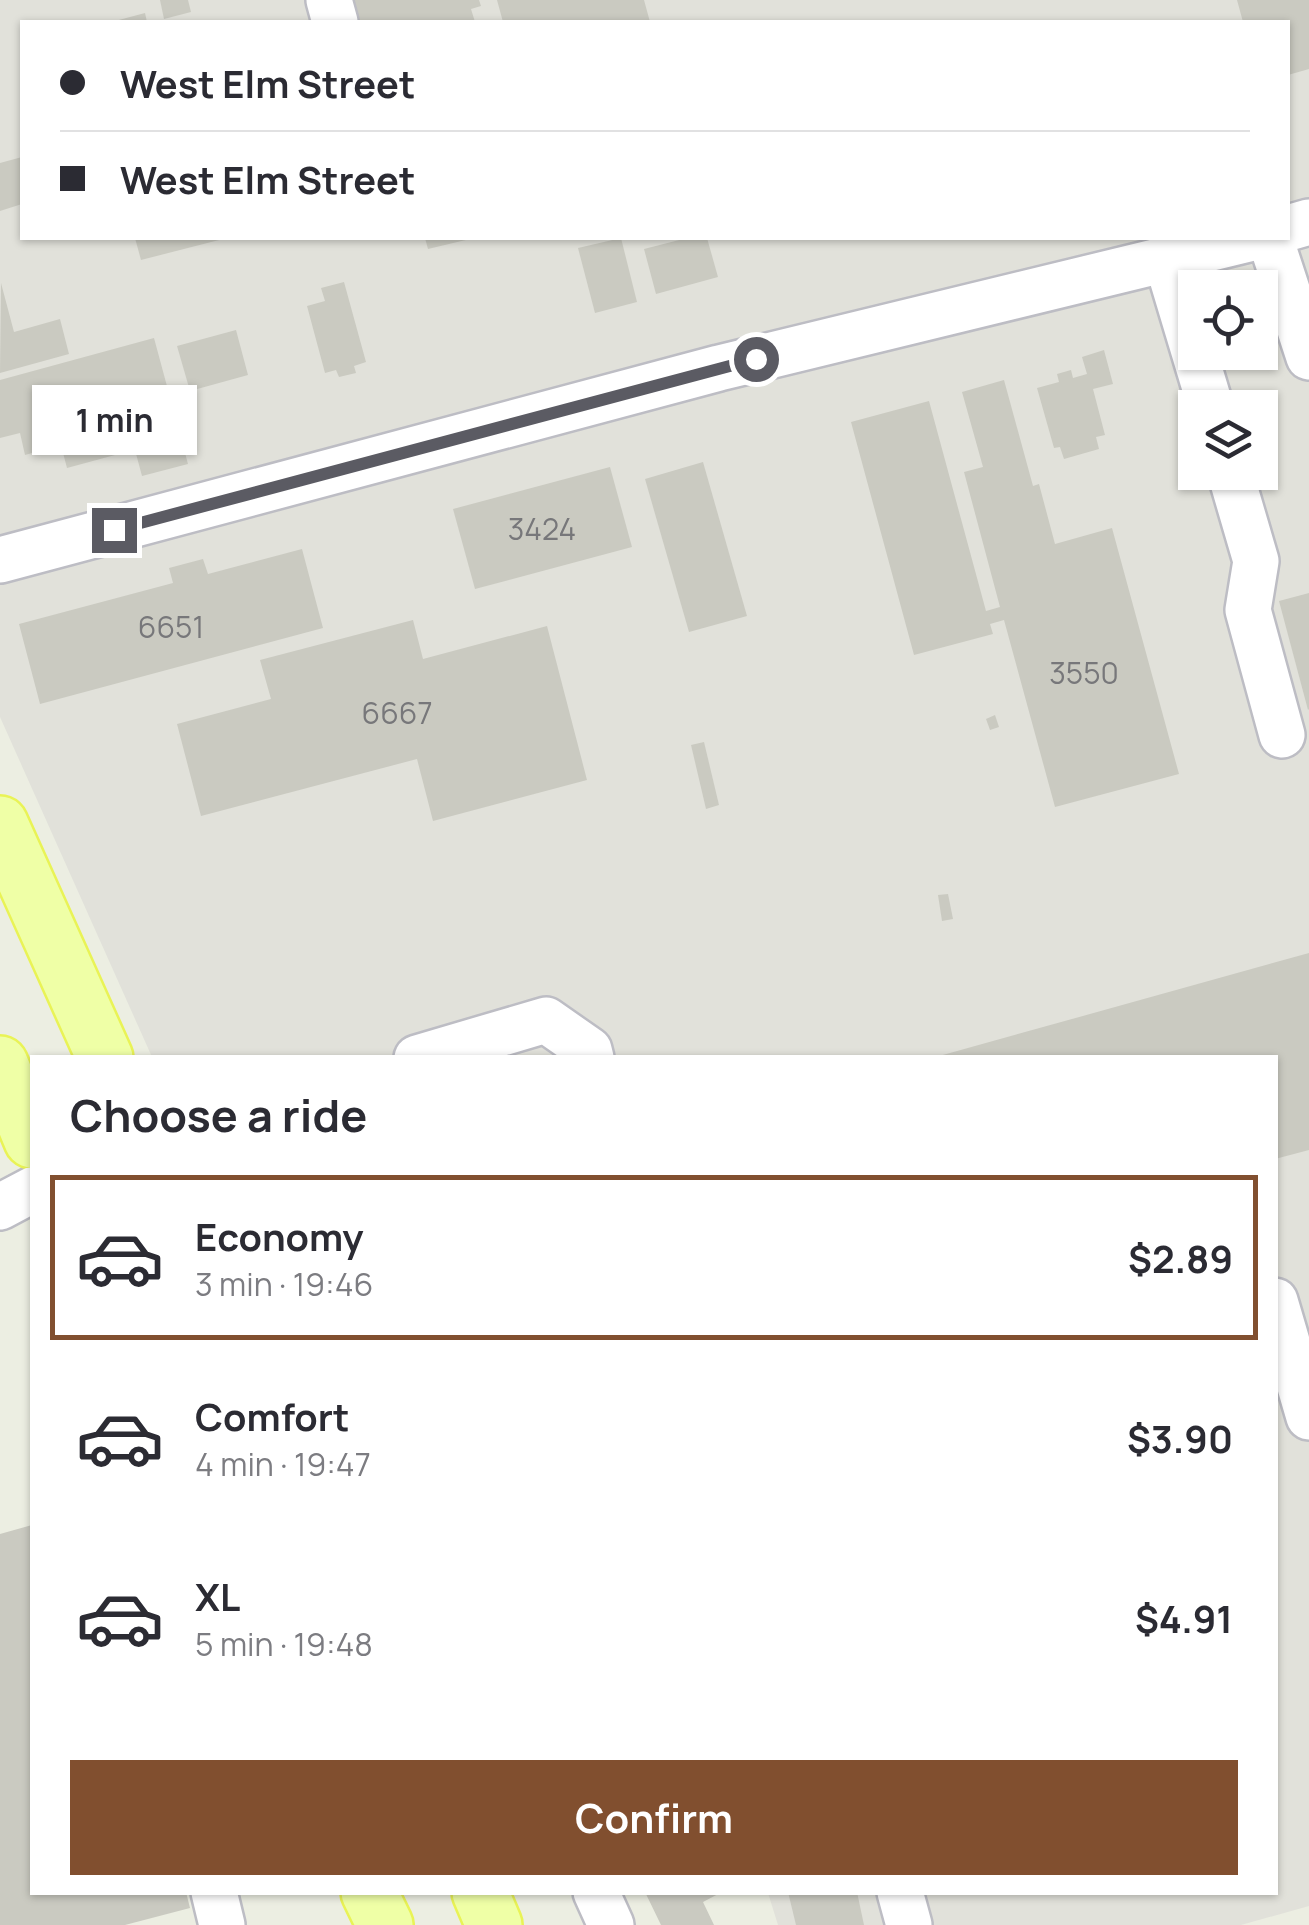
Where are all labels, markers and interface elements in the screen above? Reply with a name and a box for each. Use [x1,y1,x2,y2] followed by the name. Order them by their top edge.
[120,57,415,109] text: West Elm Street
[120,153,415,205] text: West Elm Street
[1178,270,1278,490] map controls
[1178,270,1278,370] button: locate
[734,337,779,382] route start
[32,385,196,455] callout: 1 min
[1178,390,1278,490] button: layers
[75,398,154,442] text: 1 min
[92,508,137,553] route end
[508,508,576,549] house number: 3424
[138,606,204,647] house number: 6651
[1049,652,1119,693] house number: 3550
[362,692,432,733] house number: 6667
[70,1084,367,1146] text: Choose a ride
[195,1210,364,1262] text: Economy
[75,1213,165,1303] icon: car
[1128,1232,1233,1284] text: $2.89
[195,1262,373,1306] text: 3 min · 19:46
[195,1390,349,1442] text: Comfort
[75,1393,165,1483] icon: car
[1127,1412,1233,1464] text: $3.90
[195,1442,371,1486] text: 4 min · 19:47
[195,1570,240,1622] text: XL
[75,1573,165,1663] icon: car
[1135,1592,1233,1644] text: $4.91
[195,1622,373,1666] text: 5 min · 19:48
[70,1760,1238,1875] button: Confirm

